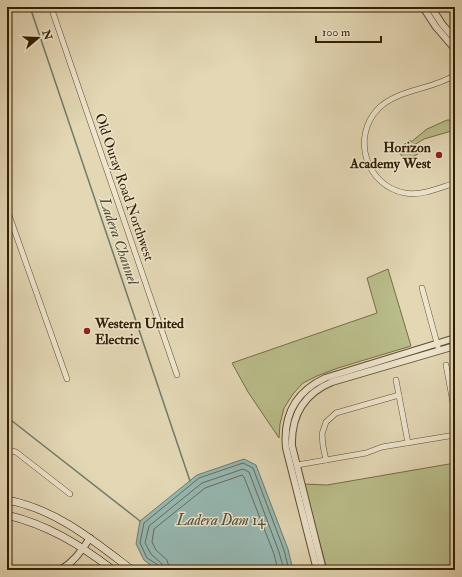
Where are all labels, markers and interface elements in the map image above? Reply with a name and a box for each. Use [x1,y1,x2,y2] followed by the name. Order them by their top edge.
[18,18,58,58] north arrow
[316,18,381,44] scale bar
[322,25,351,40] text: 100 m
[39,27,55,43] text: N
[90,111,158,264] street label: Old Ouray Road Northwest
[349,139,432,173] place label: Horizon Academy West
[434,150,444,160] marker: Horizon Academy West
[94,194,143,289] water label: Ladera Channel
[94,315,184,348] place label: Western United Electric
[82,326,92,336] marker: Western United Electric
[175,511,266,530] water label: Ladera Dam 14

